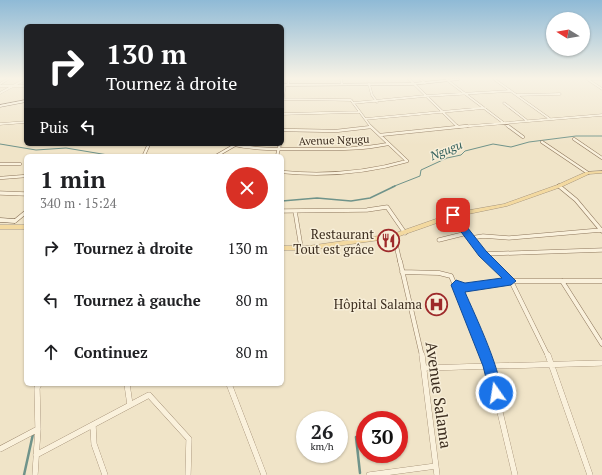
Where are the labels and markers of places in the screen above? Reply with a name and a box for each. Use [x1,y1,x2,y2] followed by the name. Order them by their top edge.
[436,198,470,232] pin
[293,225,374,258] place label: Restaurant Tout est grâce
[376,228,402,254] restaurant icon: Restaurant Tout est grâce
[424,291,450,317] hospital icon: Hôpital Salama
[334,295,422,313] place label: Hôpital Salama

